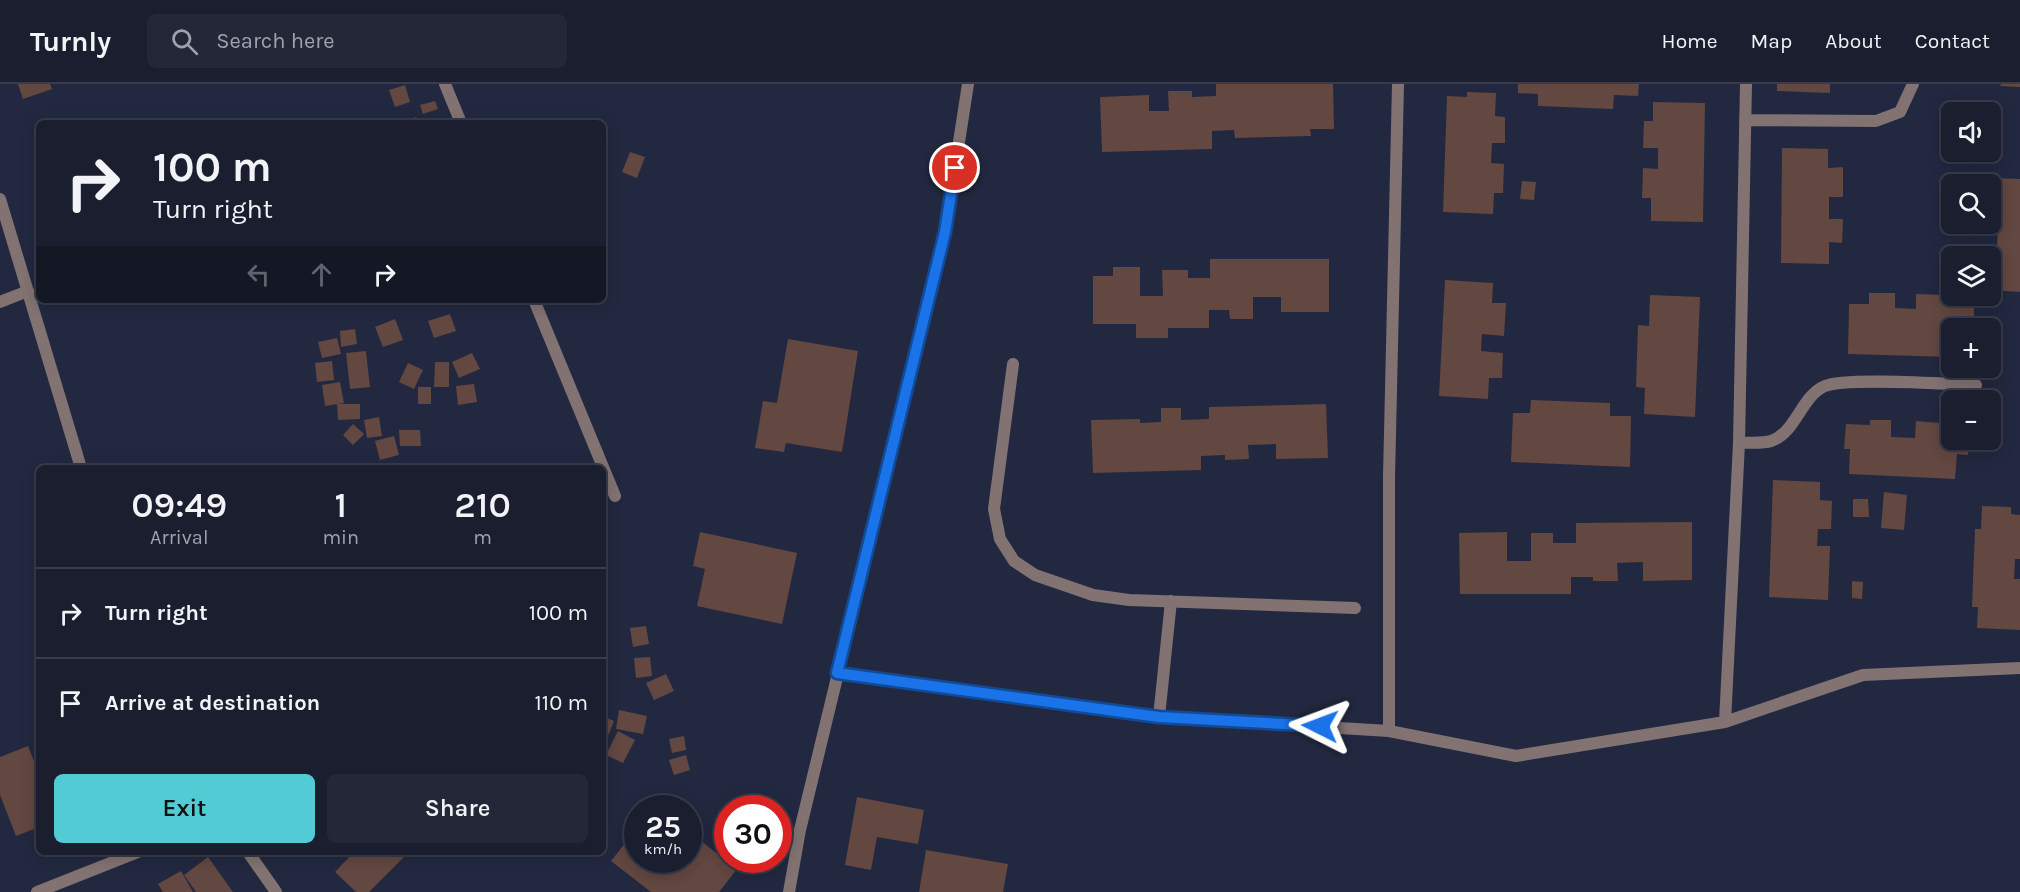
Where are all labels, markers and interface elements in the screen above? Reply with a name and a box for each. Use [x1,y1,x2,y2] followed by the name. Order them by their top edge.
[147,14,567,68] search box
[30,25,111,58] text: Turnly
[168,25,201,58] icon: search
[216,28,335,54] text: Search here
[1662,29,1718,53] text: Home
[1751,29,1792,53] text: Map
[1825,29,1882,53] text: About
[1915,29,1990,53] text: Contact
[1941,102,2001,450] map controls
[1941,102,2001,162] button: sound
[153,142,272,192] text: 100 m
[929,142,980,193] pin
[54,144,132,222] icon: right
[938,151,971,184] icon: arrive
[1941,174,2001,234] button: search
[153,193,273,225] text: Turn right
[1941,246,2001,306] button: layers
[242,258,275,291] icon: left
[305,258,338,291] icon: ahead
[368,258,401,291] icon: right
[1941,318,2001,378] button: +
[1941,390,2001,450] button: −
[131,484,227,526] text: 09:49
[334,484,347,526] text: 1
[454,484,511,526] text: 210
[150,526,208,549] text: Arrival
[322,526,359,549] text: min
[473,526,492,549] text: m
[54,597,87,630] icon: right
[105,600,208,626] text: Turn right
[529,600,588,626] text: 100 m
[54,687,87,720] icon: arrive
[105,690,320,716] text: Arrive at destination
[535,690,588,716] text: 110 m
[1288,694,1352,758] position arrow
[54,774,315,843] button: Exit
[327,774,588,843] button: Share
[714,795,792,873] speed limit sign: 30
[645,809,681,845] text: 25
[644,840,682,858] text: km/h

